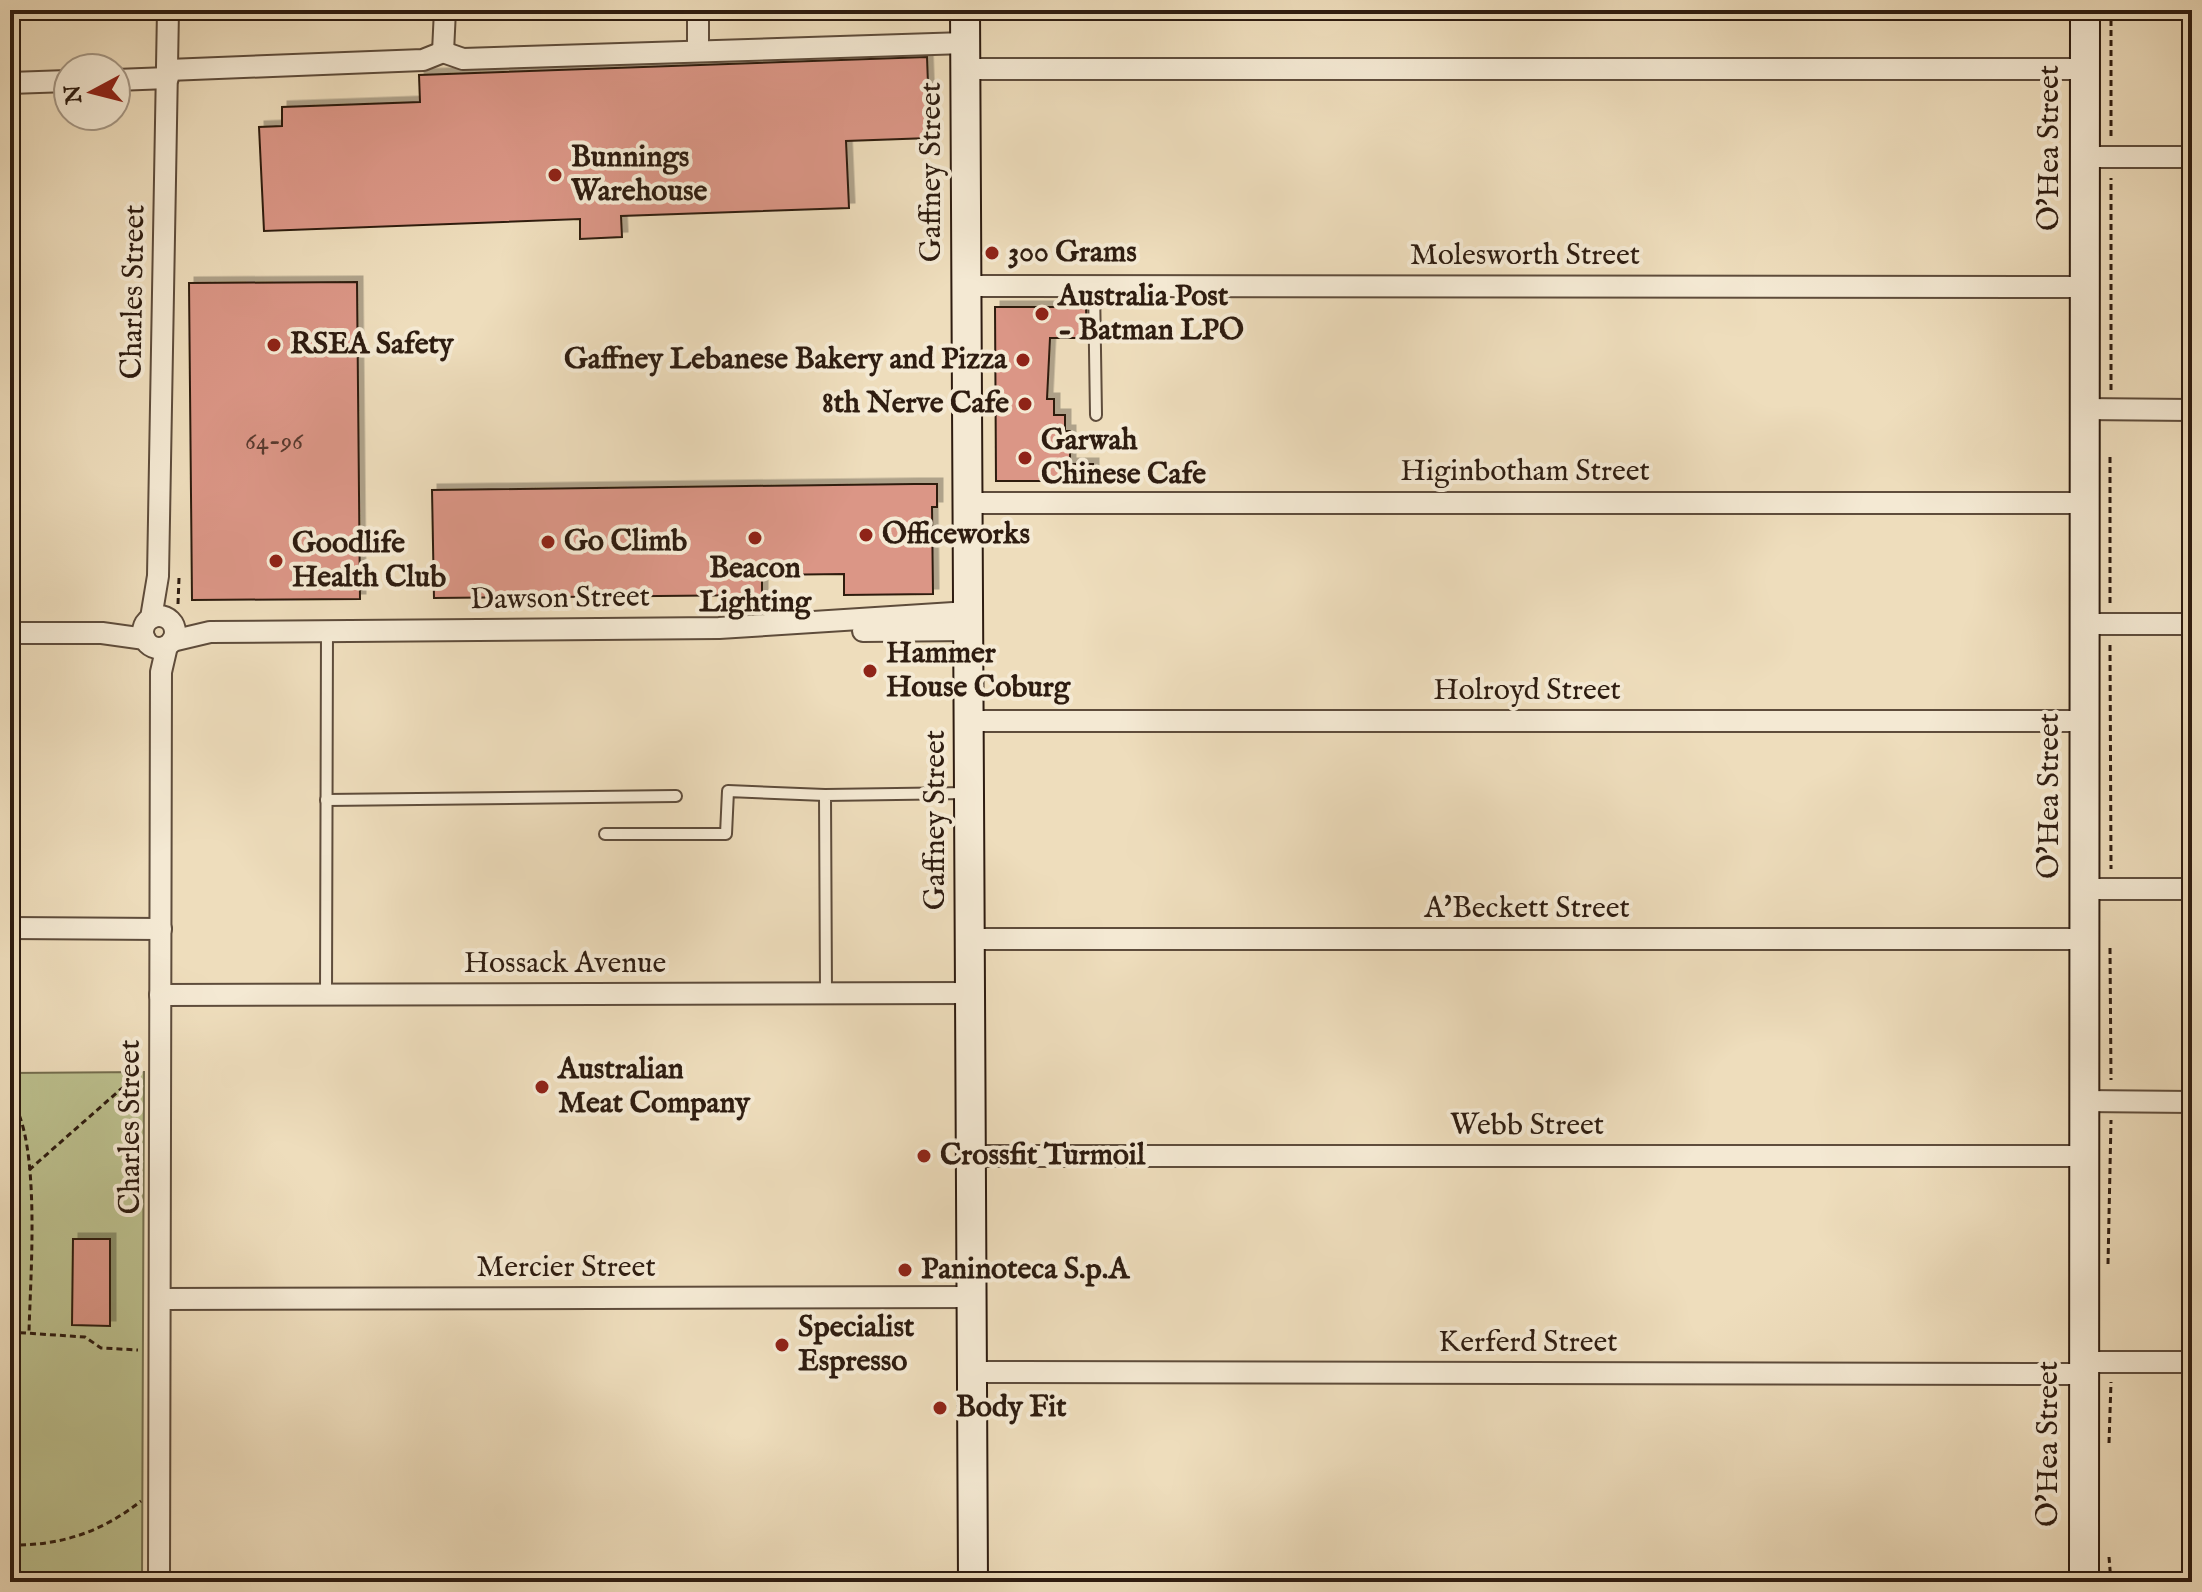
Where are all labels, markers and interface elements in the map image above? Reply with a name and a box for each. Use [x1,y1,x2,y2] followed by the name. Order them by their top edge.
[52,52,132,132] north arrow
[2031,65,2069,231] street label: O'Hea Street
[913,82,951,262] street label: Gaffney Street
[59,83,89,106] text: N
[570,139,707,211] place label: Bunnings Warehouse
[546,166,564,184] marker: Bunnings Warehouse
[113,204,155,380] street label: Charles Street
[1008,234,1137,272] place label: 300 Grams
[1410,237,1640,275] street label: Molesworth Street
[983,244,1001,262] marker: 300 Grams
[1057,278,1244,350] place label: Australia Post - Batman LPO
[1033,305,1051,323] marker: Australia Post - Batman LPO
[290,326,455,364] place label: RSEA Safety
[265,336,283,354] marker: RSEA Safety
[564,341,1008,379] place label: Gaffney Lebanese Bakery and Pizza
[1014,351,1032,369] marker: Gaffney Lebanese Bakery and Pizza
[822,385,1009,423] place label: 8th Nerve Cafe
[1016,395,1034,413] marker: 8th Nerve Cafe
[1041,422,1206,494] place label: Garwah Chinese Cafe
[245,425,304,458] house number: 64-96
[1016,449,1034,467] marker: Garwah Chinese Cafe
[1400,453,1650,491] street label: Higinbotham Street
[882,516,1030,554] place label: Officeworks
[564,523,687,561] place label: Go Climb
[292,525,446,597] place label: Goodlife Health Club
[857,526,875,544] marker: Officeworks
[746,529,764,547] marker: Beacon Lighting
[539,533,557,551] marker: Go Climb
[699,550,813,622] place label: Beacon Lighting
[267,552,285,570] marker: Goodlife Health Club
[470,578,650,620] street label: Dawson Street
[886,635,1072,707] place label: Hammer House Coburg
[861,662,879,680] marker: Hammer House Coburg
[1433,672,1621,710] street label: Holroyd Street
[2031,713,2069,879] street label: O'Hea Street
[917,730,955,910] street label: Gaffney Street
[1423,890,1630,928] street label: A'Beckett Street
[464,945,666,983] street label: Hossack Avenue
[112,1040,150,1214] street label: Charles Street
[557,1051,751,1123] place label: Australian Meat Company
[533,1078,551,1096] marker: Australian Meat Company
[1450,1107,1604,1145] street label: Webb Street
[940,1137,1146,1175] place label: Crossfit Turmoil
[915,1147,933,1165] marker: Crossfit Turmoil
[476,1249,656,1287] street label: Mercier Street
[921,1251,1131,1289] place label: Paninoteca S.p.A
[896,1261,914,1279] marker: Paninoteca S.p.A
[798,1309,915,1381] place label: Specialist Espresso
[1438,1324,1618,1362] street label: Kerferd Street
[773,1336,791,1354] marker: Specialist Espresso
[2030,1361,2068,1527] street label: O'Hea Street
[956,1389,1067,1427] place label: Body Fit
[931,1399,949,1417] marker: Body Fit

